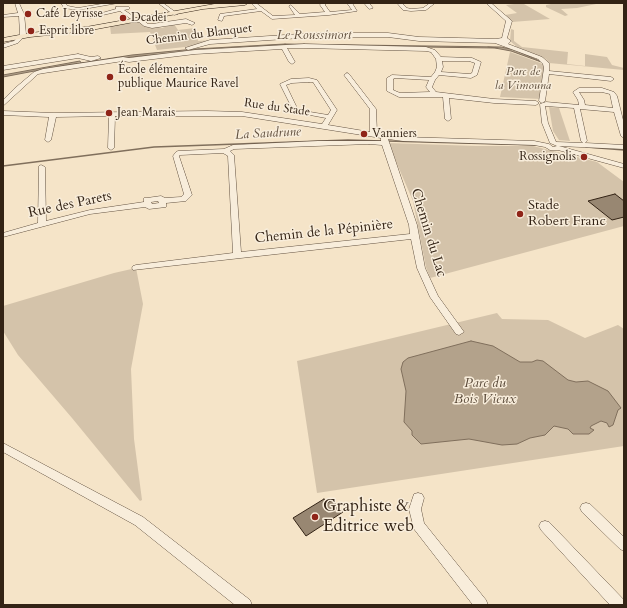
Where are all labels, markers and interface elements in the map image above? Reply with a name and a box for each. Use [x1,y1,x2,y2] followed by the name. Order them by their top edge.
[36,7,103,21] place label: Café Leyrisse
[23,9,33,19] marker: Café Leyrisse
[131,11,167,25] place label: Dcadei
[118,13,128,23] marker: Dcadei
[145,21,253,49] street label: Chemin du Blanquet
[39,24,94,38] place label: Esprit libre
[26,26,36,36] marker: Esprit libre
[277,28,351,44] water label: Le Roussimort
[118,63,239,91] place label: École élémentaire publique Maurice Ravel
[495,65,551,93] park label: Parc de la Vimouna
[105,72,115,82] marker: École élémentaire publique Maurice Ravel
[243,96,311,120] street label: Rue du Stade
[117,106,175,120] place label: Jean Marais
[104,108,114,118] marker: Jean Marais
[235,124,301,144] water label: La Saudrune
[372,127,417,141] place label: Vanniers
[359,129,369,139] marker: Vanniers
[519,150,576,164] place label: Rossignolis
[579,152,589,162] marker: Rossignolis
[407,187,449,279] street label: Chemin du Lac
[27,188,113,222] street label: Rue des Parets
[528,198,606,230] place label: Stade Robert Franc
[515,209,525,219] marker: Stade Robert Franc
[254,216,394,248] street label: Chemin de la Pépinière
[454,376,516,408] park label: Parc du Bois Vieux
[323,497,414,537] place label: Graphiste & Editrice web
[310,512,320,522] marker: Graphiste & Editrice web

